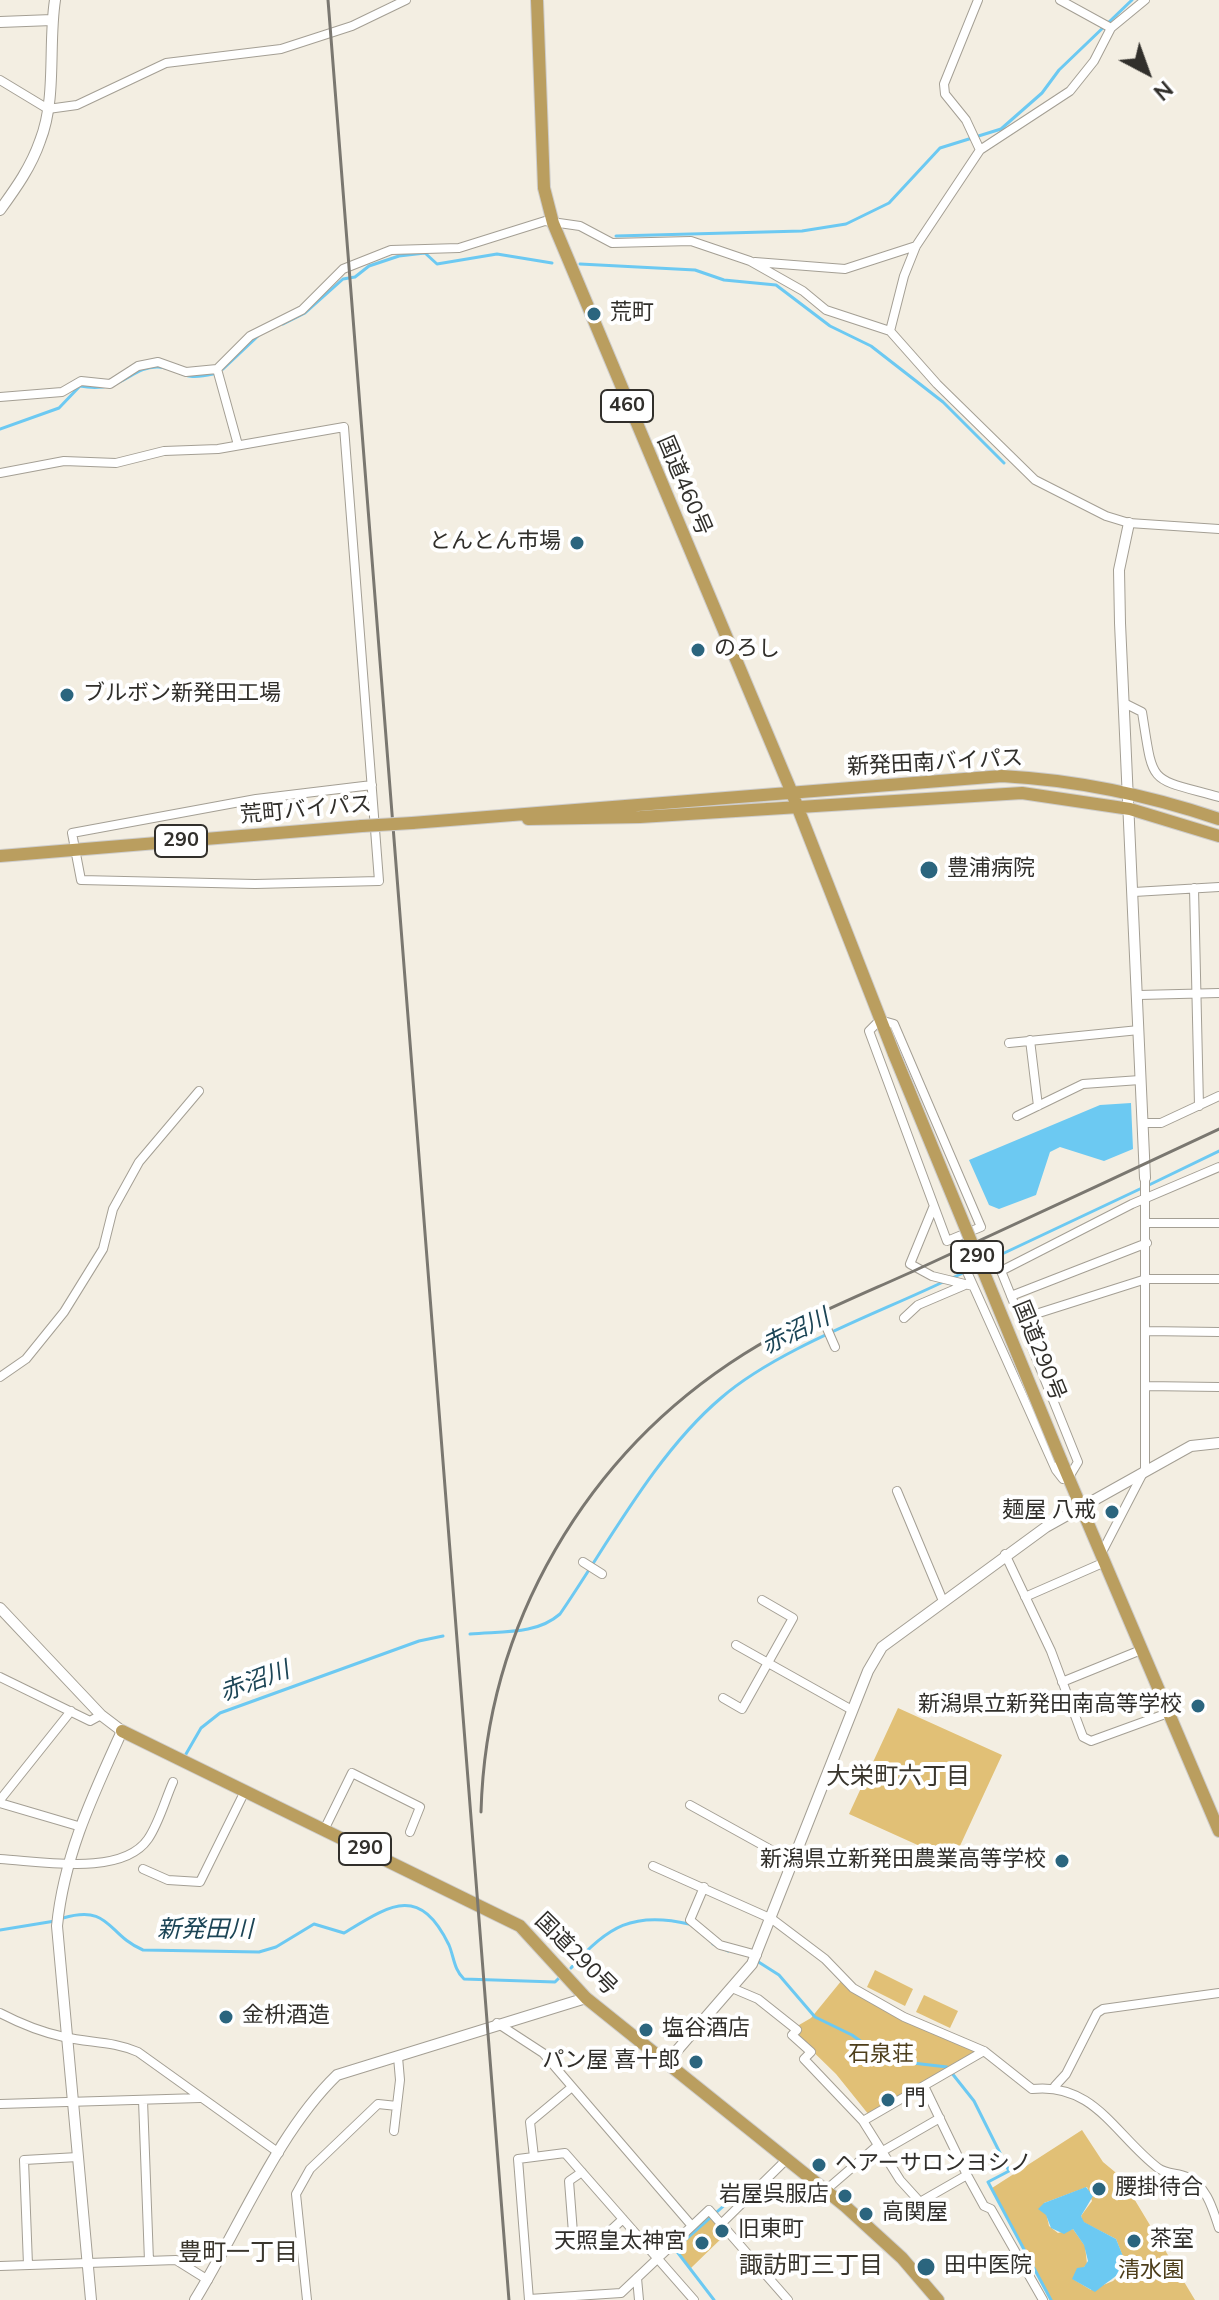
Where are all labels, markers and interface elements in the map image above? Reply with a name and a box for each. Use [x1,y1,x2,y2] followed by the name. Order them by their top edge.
[1107,32,1187,112] north arrow
[1147,73,1179,107] text: N
[610,301,654,327] place label: 荒町
[585,305,603,323] marker: 荒町
[601,390,653,422] road number: 460
[650,432,716,540] street label: 国道460号
[429,530,561,556] place label: とんとん市場
[568,534,586,552] marker: とんとん市場
[714,637,780,663] place label: のろし
[689,641,707,659] marker: のろし
[83,682,281,708] place label: ブルボン新発田工場
[58,686,76,704] marker: ブルボン新発田工場
[846,746,1024,782] street label: 新発田南バイパス
[239,792,373,830] street label: 荒町バイパス
[155,825,207,857] road number: 290
[947,857,1035,883] place label: 豊浦病院
[918,859,940,881] marker: 豊浦病院
[951,1241,1003,1273] road number: 290
[1006,1297,1070,1405] street label: 国道290号
[757,1304,835,1362] water label: 赤沼川
[1002,1499,1096,1525] place label: 麺屋 八戒
[1103,1503,1121,1521] marker: 麺屋 八戒
[216,1657,294,1709] water label: 赤沼川
[918,1693,1182,1719] place label: 新潟県立新発田南高等学校
[1189,1697,1207,1715] marker: 新潟県立新発田南高等学校
[826,1764,970,1792] district label: 大栄町六丁目
[339,1833,391,1865] road number: 290
[760,1848,1046,1874] place label: 新潟県立新発田農業高等学校
[1053,1852,1071,1870] marker: 新潟県立新発田農業高等学校
[528,1908,622,2002] street label: 国道290号
[157,1917,253,1945] water label: 新発田川
[242,2004,330,2030] place label: 金枡酒造
[217,2008,235,2026] marker: 金枡酒造
[662,2017,750,2043] place label: 塩谷酒店
[637,2021,655,2039] marker: 塩谷酒店
[848,2043,914,2069] park label: 石泉荘
[542,2049,680,2075] place label: パン屋 喜十郎
[687,2053,705,2071] marker: パン屋 喜十郎
[904,2087,926,2113] place label: 門
[879,2091,897,2109] marker: 門
[835,2152,1032,2178] place label: ヘアーサロンヨシノ
[810,2156,828,2174] marker: ヘアーサロンヨシノ
[1115,2176,1203,2202] place label: 腰掛待合
[1090,2180,1108,2198] marker: 腰掛待合
[719,2183,829,2209] place label: 岩屋呉服店
[836,2187,854,2205] marker: 岩屋呉服店
[882,2201,948,2227] place label: 高関屋
[857,2205,875,2223] marker: 高関屋
[738,2218,804,2244] place label: 旧東町
[713,2222,731,2240] marker: 旧東町
[1150,2228,1194,2254] place label: 茶室
[554,2230,686,2256] place label: 天照皇太神宮
[1125,2232,1143,2250] marker: 茶室
[693,2234,711,2252] marker: 天照皇太神宮
[178,2240,298,2268] district label: 豊町一丁目
[739,2253,883,2281] district label: 諏訪町三丁目
[944,2254,1032,2280] place label: 田中医院
[915,2256,937,2278] marker: 田中医院
[1118,2259,1184,2285] park label: 清水園

